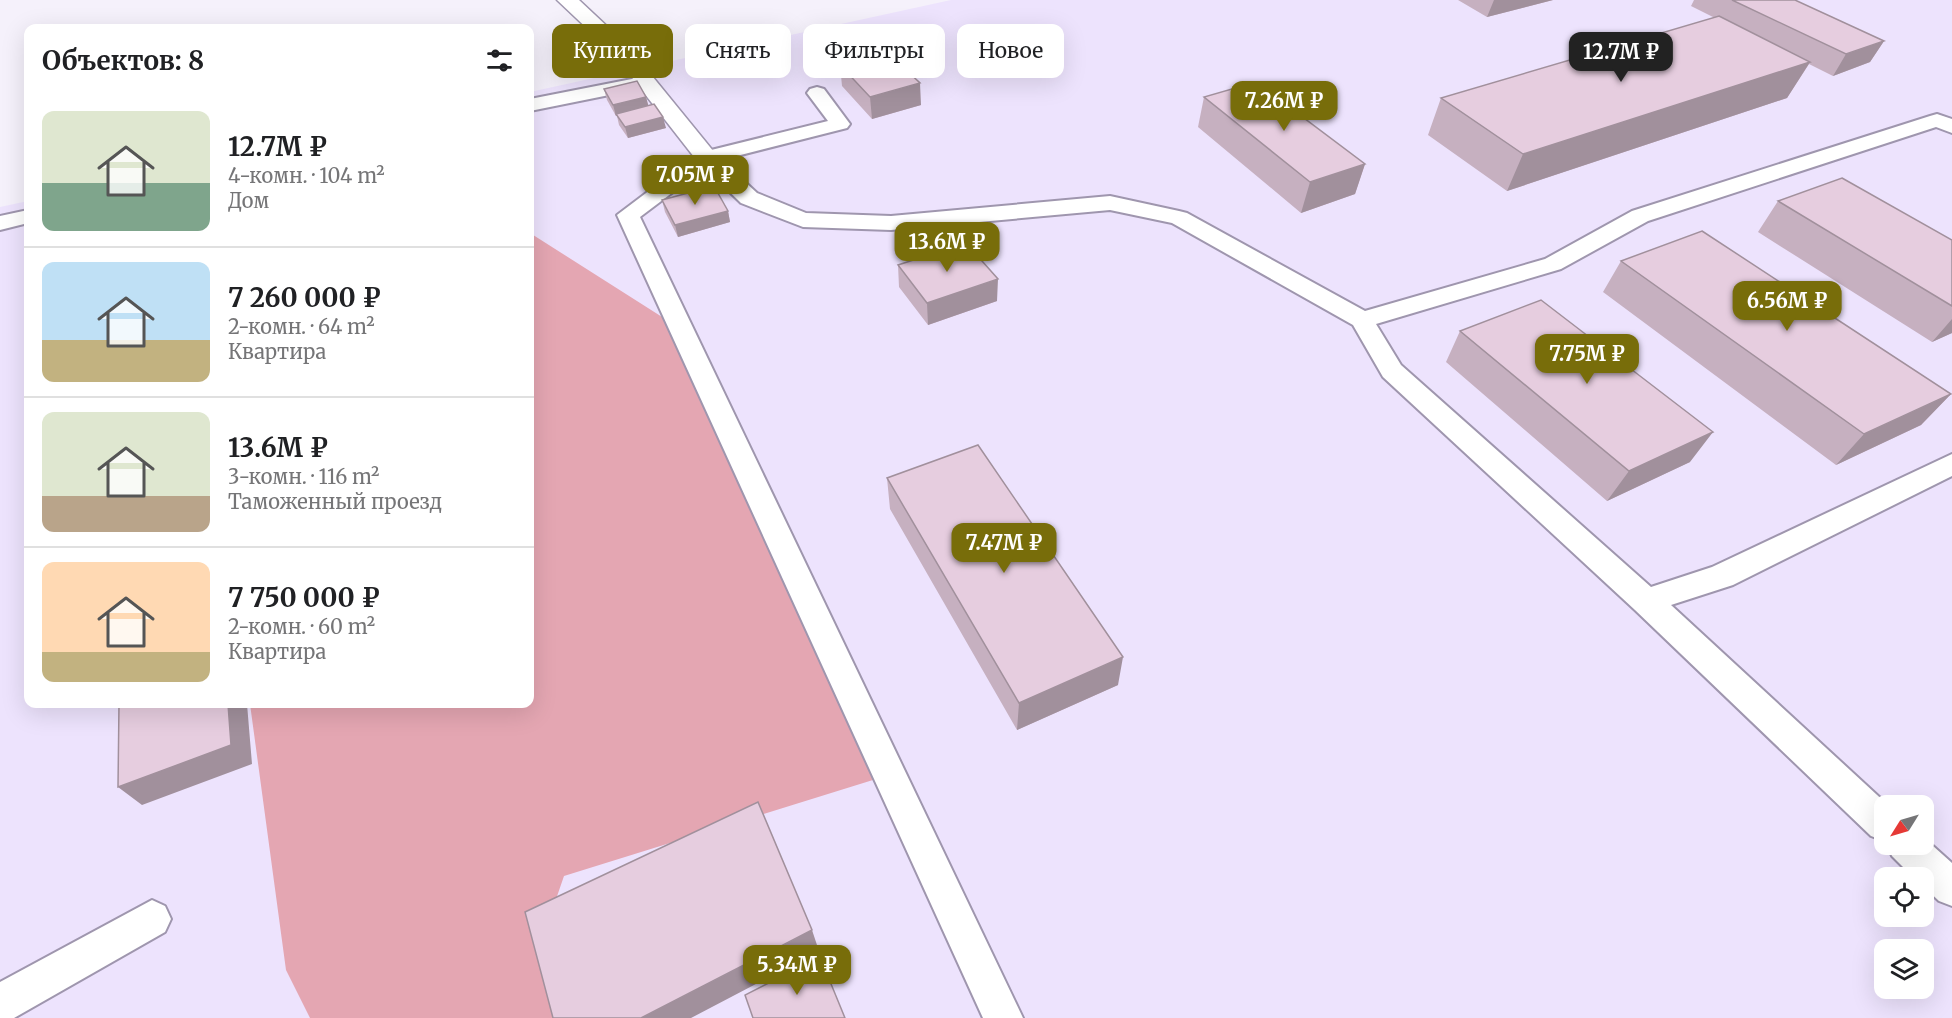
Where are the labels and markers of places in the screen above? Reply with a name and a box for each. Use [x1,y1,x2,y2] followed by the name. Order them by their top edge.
[1566,32,1676,83] pin: 12.7M ₽
[1229,81,1339,132] pin: 7.26M ₽
[640,155,750,206] pin: 7.05M ₽
[892,222,1002,273] pin: 13.6M ₽
[1732,281,1842,332] pin: 6.56M ₽
[1532,334,1642,385] pin: 7.75M ₽
[949,523,1059,574] pin: 7.47M ₽
[742,945,852,996] pin: 5.34M ₽

